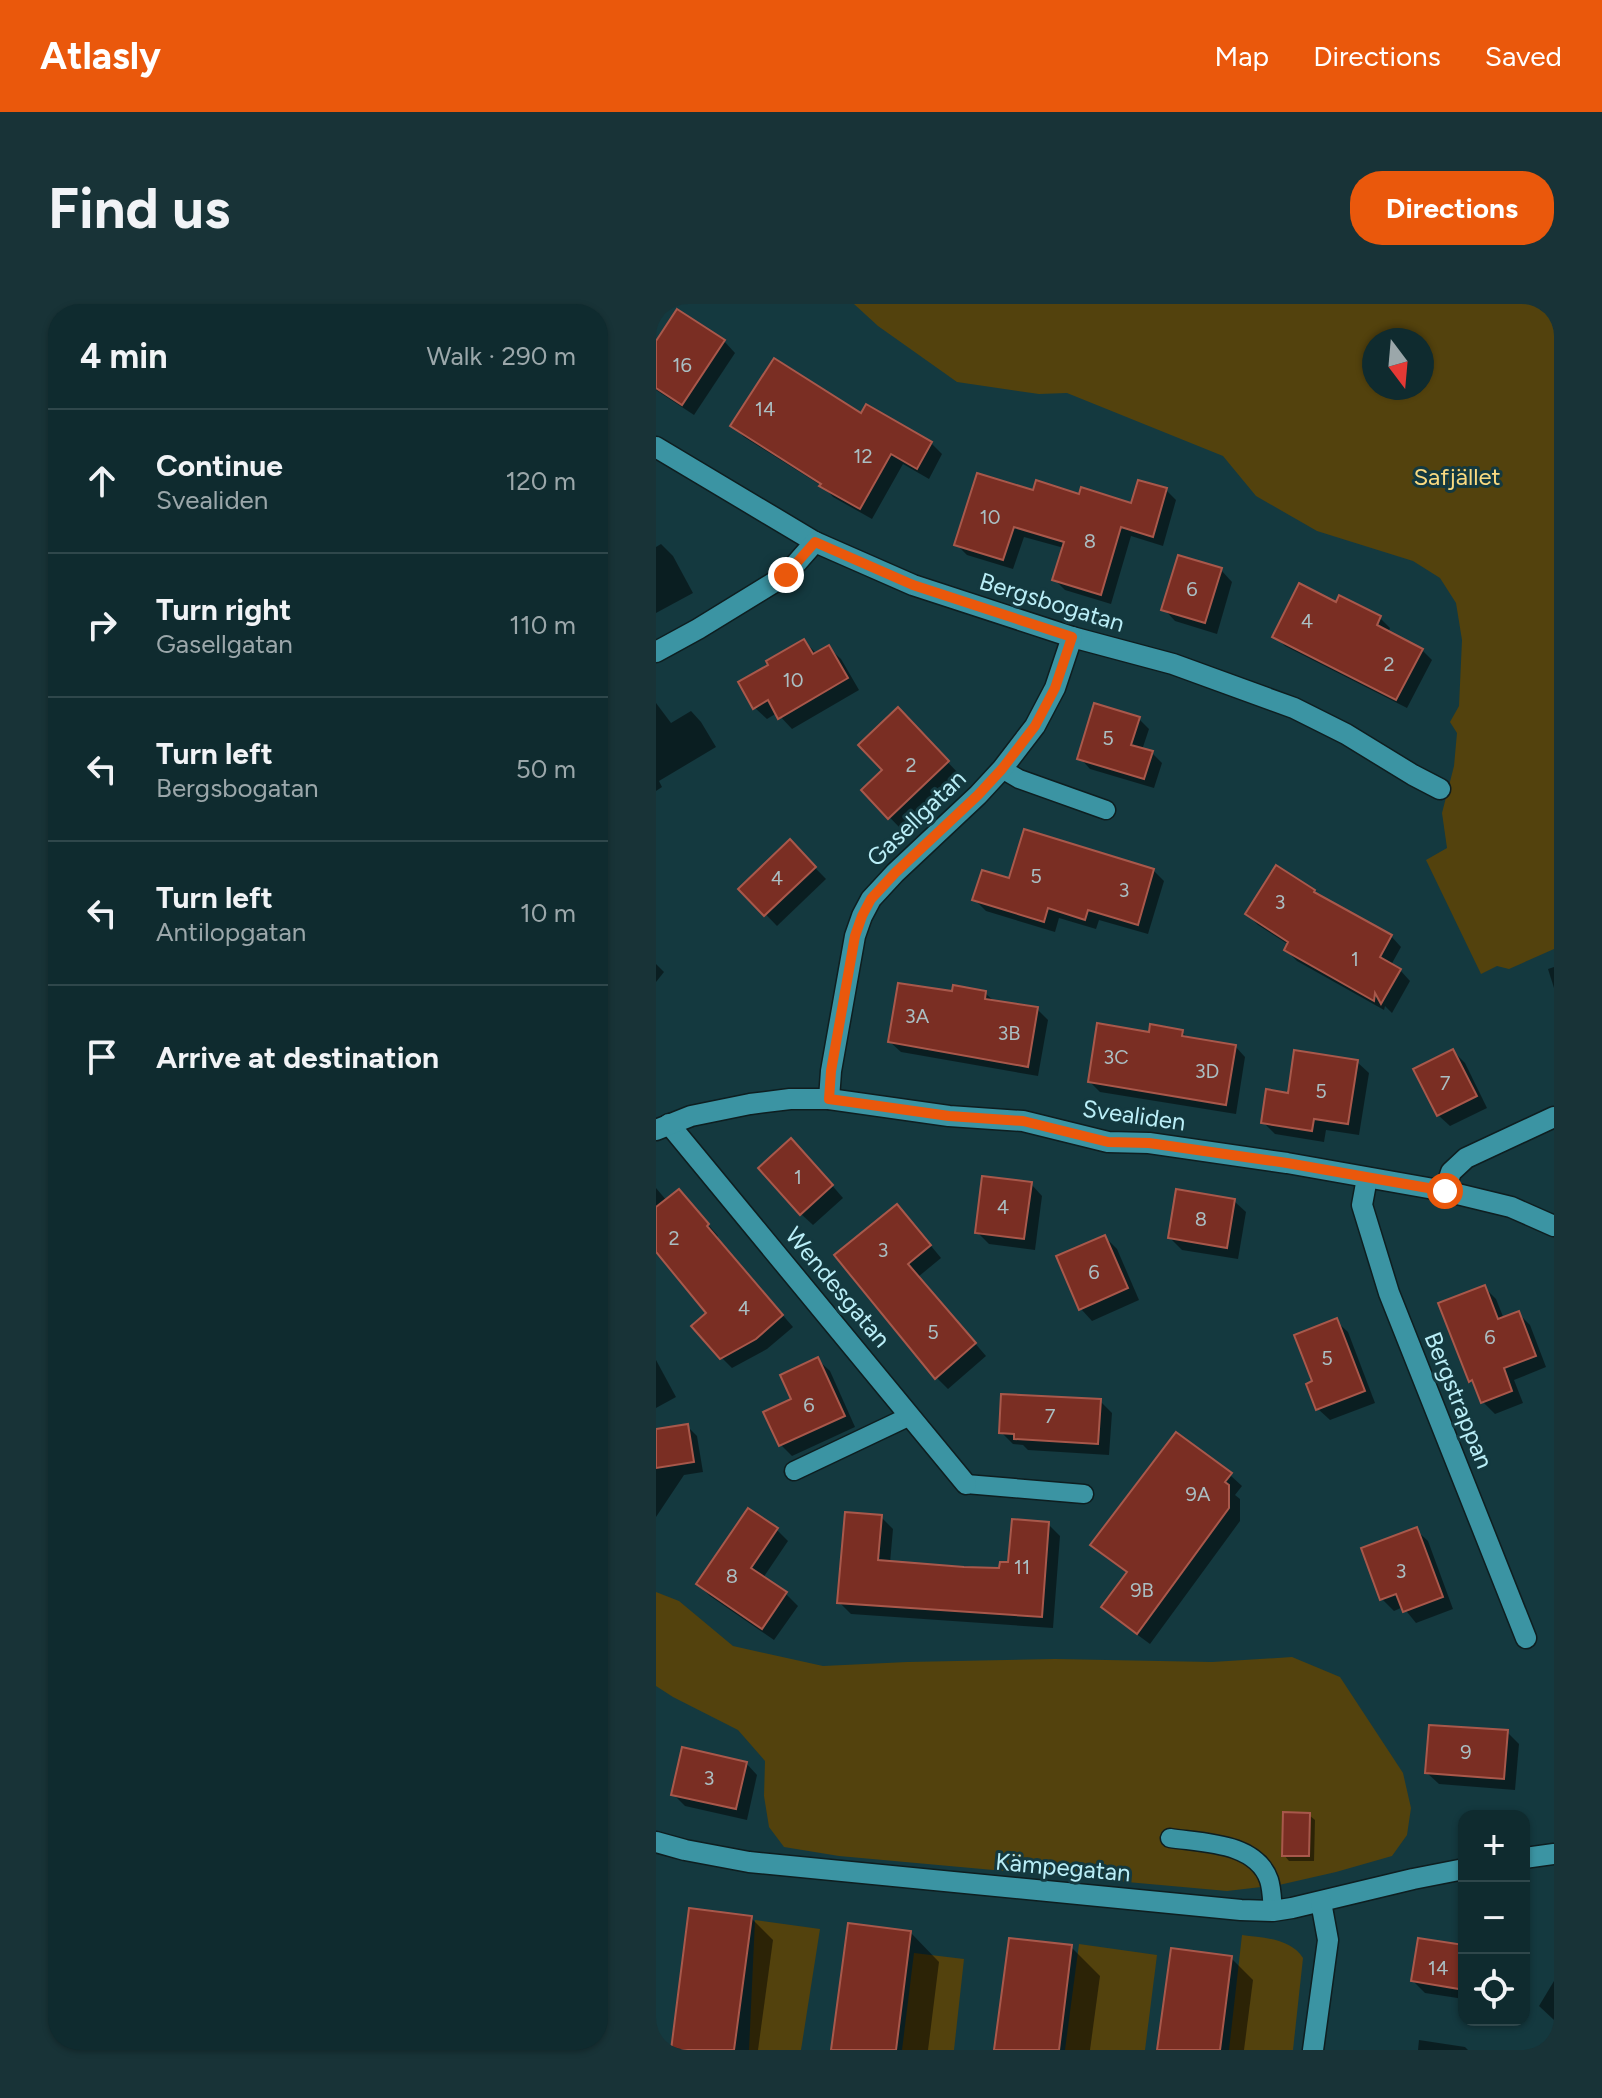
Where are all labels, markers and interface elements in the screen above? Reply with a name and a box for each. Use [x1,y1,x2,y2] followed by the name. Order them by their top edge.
[40,33,161,79] text: Atlasly
[1215,39,1269,73] text: Map
[1313,39,1441,73] text: Directions
[1485,39,1562,73] text: Saved
[1350,171,1554,245] button: Directions
[48,175,230,242] text: Find us
[1362,328,1434,400] north arrow
[80,336,167,377] text: 4 min
[427,340,576,372] text: Walk · 290 m
[672,353,692,377] house number: 16
[755,397,775,421] house number: 14
[853,444,873,468] house number: 12
[156,447,283,484] text: Continue
[80,459,124,503] icon: ahead
[1413,462,1501,491] park label: Safjället
[506,465,576,497] text: 120 m
[156,484,268,516] text: Svealiden
[979,505,1001,529] house number: 10
[1084,529,1096,553] house number: 8
[768,557,804,593] route end
[976,566,1128,638] street label: Bergsbogatan
[1186,577,1198,601] house number: 6
[156,591,291,628] text: Turn right
[80,603,124,647] icon: right
[509,609,576,641] text: 110 m
[1301,609,1313,633] house number: 4
[156,628,293,660] text: Gasellgatan
[1383,652,1395,676] house number: 2
[782,668,804,692] house number: 10
[1102,726,1114,750] house number: 5
[156,735,273,772] text: Turn left
[80,747,124,791] icon: left
[516,753,576,785] text: 50 m
[905,753,917,777] house number: 2
[860,764,972,872] street label: Gasellgatan
[156,772,319,804] text: Bergsbogatan
[1030,864,1042,888] house number: 5
[771,866,783,890] house number: 4
[1119,878,1129,902] house number: 3
[156,879,273,916] text: Turn left
[1275,890,1285,914] house number: 3
[80,891,124,935] icon: left
[520,897,576,929] text: 10 m
[156,916,306,948] text: Antilopgatan
[1351,947,1359,971] house number: 1
[905,1004,930,1028] house number: 3A
[997,1021,1021,1045] house number: 3B
[80,1035,124,1079] icon: arrive
[156,1039,439,1076] text: Arrive at destination
[1103,1045,1129,1069] house number: 3C
[1195,1059,1219,1083] house number: 3D
[1440,1071,1451,1095] house number: 7
[1315,1079,1327,1103] house number: 5
[1081,1093,1187,1137] street label: Svealiden
[794,1165,802,1189] house number: 1
[1427,1173,1463,1209] route start
[997,1195,1009,1219] house number: 4
[1195,1207,1207,1231] house number: 8
[779,1221,897,1353] street label: Wendesgatan
[668,1226,680,1250] house number: 2
[878,1238,888,1262] house number: 3
[1088,1260,1100,1284] house number: 6
[738,1296,750,1320] house number: 4
[927,1320,939,1344] house number: 5
[1484,1325,1496,1349] house number: 6
[1418,1328,1500,1472] street label: Bergstrappan
[1321,1346,1333,1370] house number: 5
[803,1393,815,1417] house number: 6
[1045,1404,1056,1428] house number: 7
[1186,1482,1211,1506] house number: 9A
[1014,1555,1030,1579] house number: 11
[1396,1559,1406,1583] house number: 3
[726,1564,738,1588] house number: 8
[1130,1578,1154,1602] house number: 9B
[1460,1740,1472,1764] house number: 9
[704,1766,714,1790] house number: 3
[1458,1810,1530,2026] map controls
[1458,1810,1530,1882] button: +
[994,1847,1132,1887] street label: Kämpegatan
[1458,1882,1530,1954] button: −
[1458,1954,1530,2026] button: locate
[1428,1956,1448,1980] house number: 14

